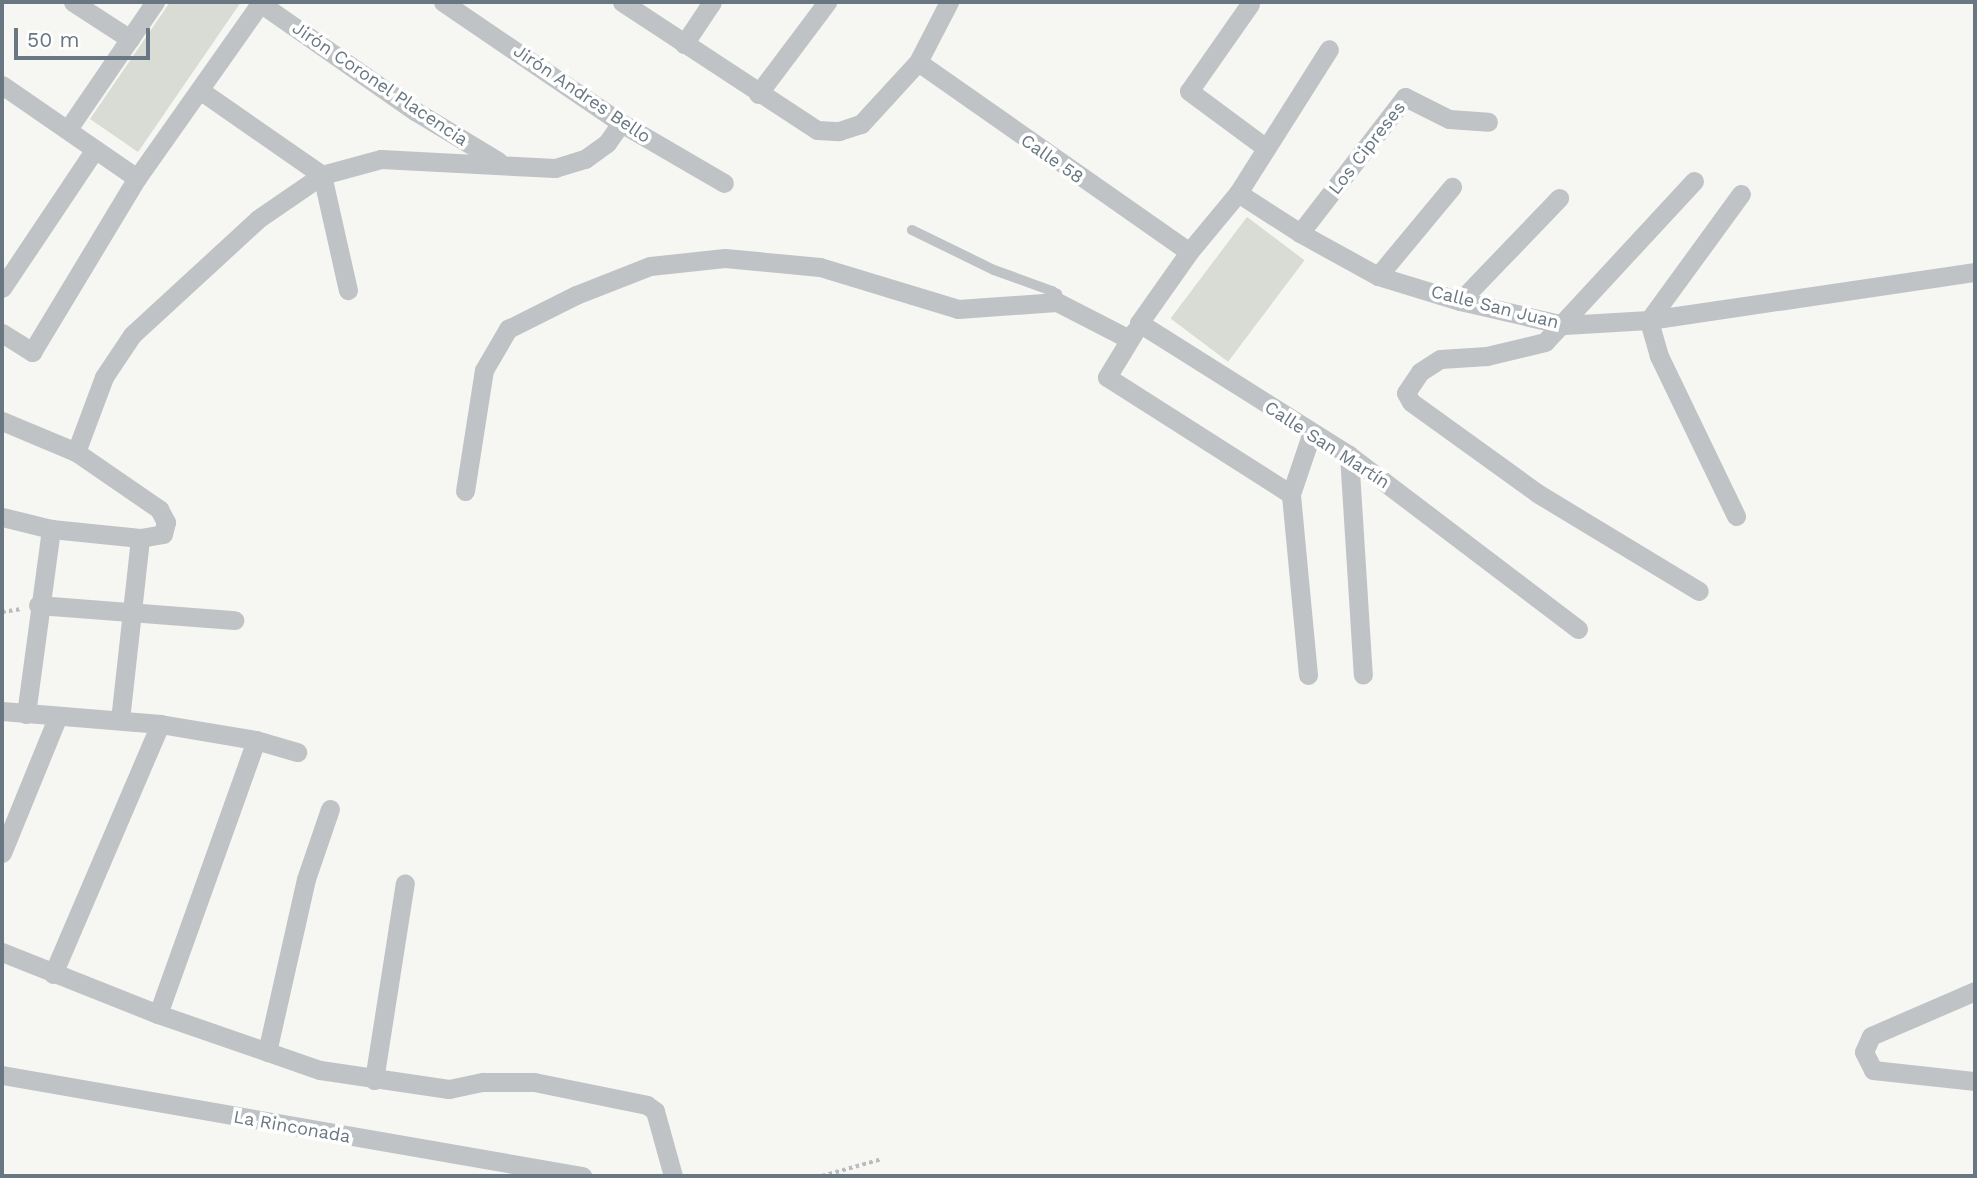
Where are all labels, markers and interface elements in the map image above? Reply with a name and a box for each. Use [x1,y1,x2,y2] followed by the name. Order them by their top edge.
[18,14,154,58] scale bar
[288,17,472,151] street label: Jirón Coronel Placencia
[27,27,79,52] text: 50 m
[509,40,655,148] street label: Jirón Andres Bello
[1324,97,1410,199] street label: Los Cipreses
[1016,130,1088,188] street label: Calle 58
[1429,281,1561,333] street label: Calle San Juan
[1260,397,1394,493] street label: Calle San Martín
[232,1106,352,1148] street label: La Rinconada

